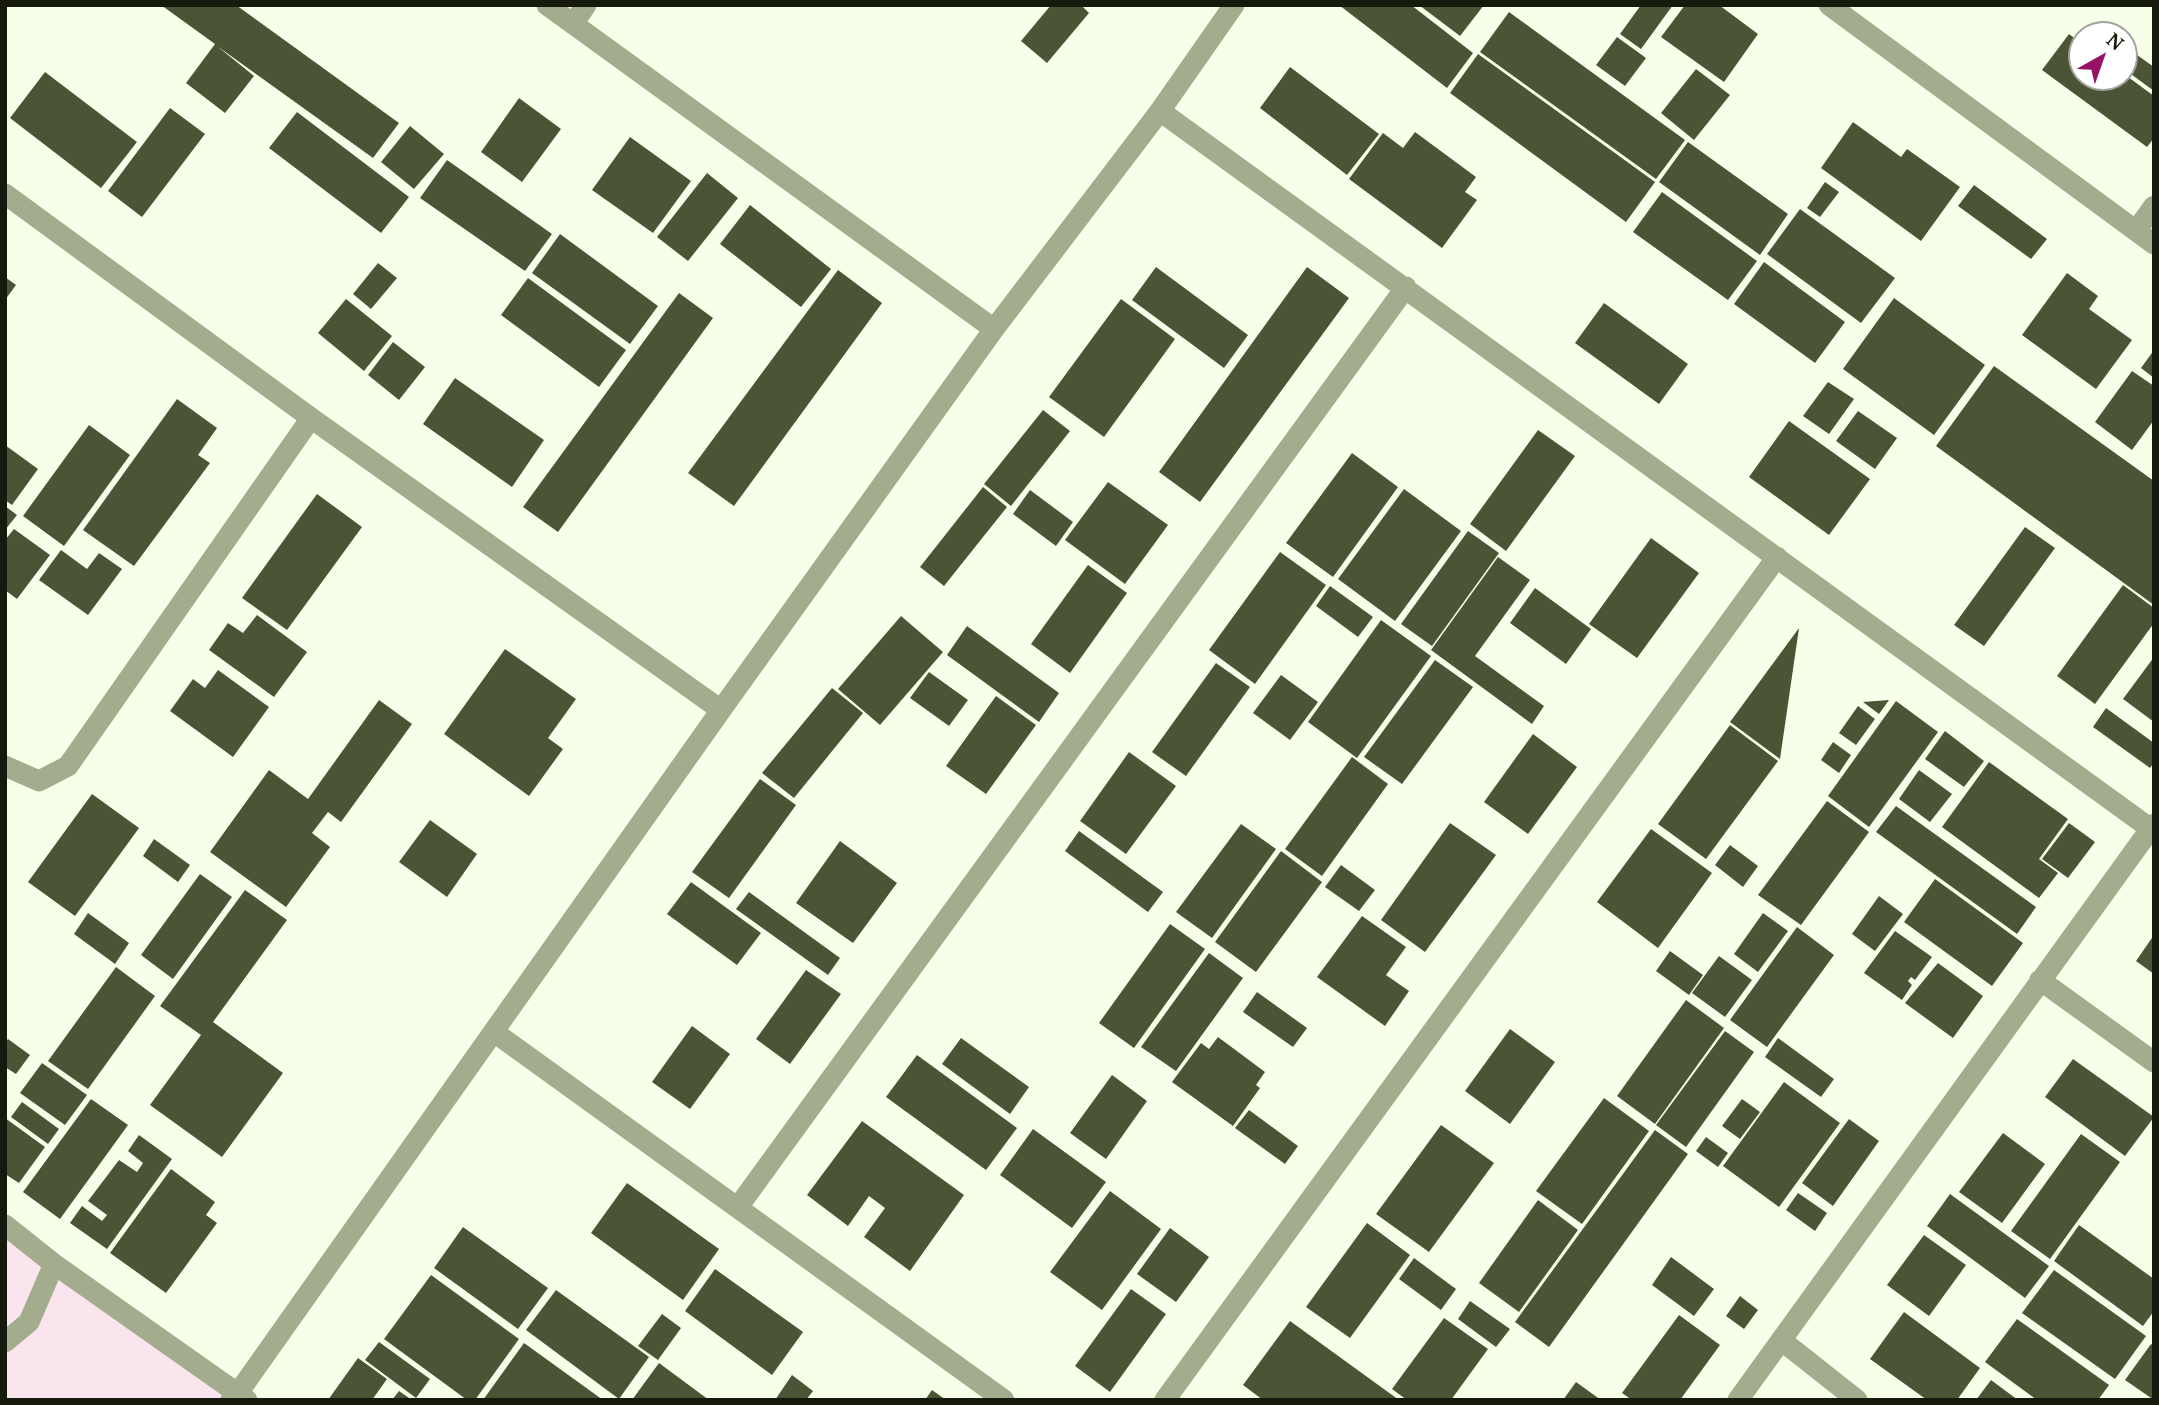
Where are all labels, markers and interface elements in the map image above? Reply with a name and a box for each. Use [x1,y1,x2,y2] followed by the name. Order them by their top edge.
[2068,21,2138,91] north arrow
[2101,27,2129,56] text: N

